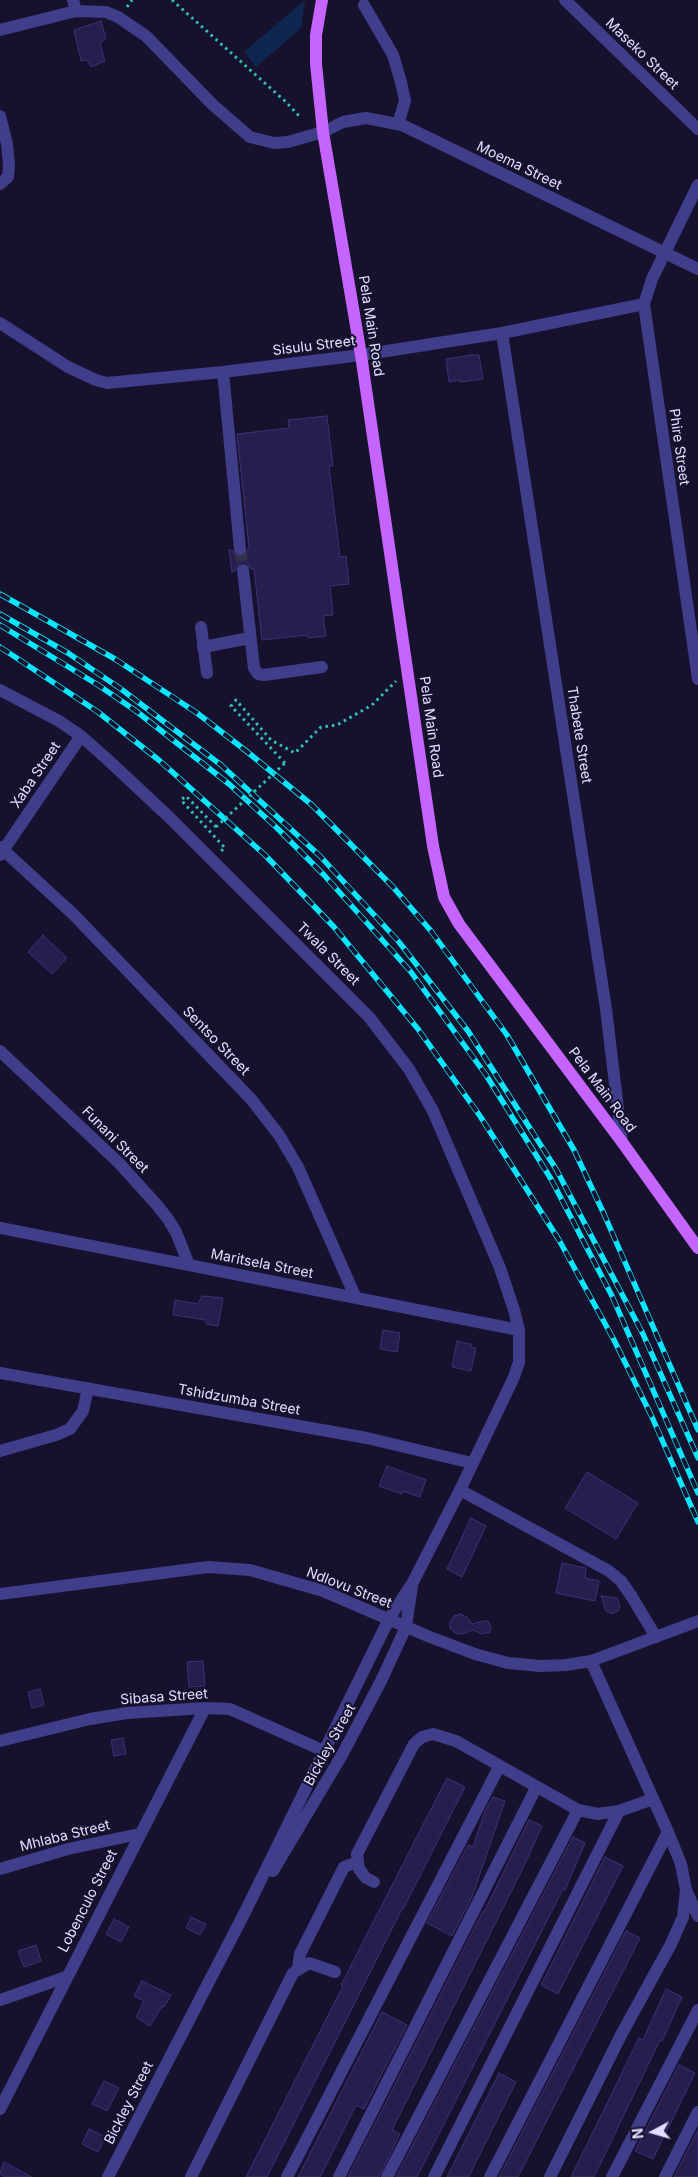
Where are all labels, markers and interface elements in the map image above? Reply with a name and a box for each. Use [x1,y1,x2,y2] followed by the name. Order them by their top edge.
[602,15,682,93] street label: Maseko Street
[474,138,564,194] street label: Moema Street
[355,274,387,378] street label: Pela Main Road
[272,333,356,359] street label: Sisulu Street
[665,408,693,486] street label: Phire Street
[416,675,446,779] street label: Pela Main Road
[563,685,595,785] street label: Thabete Street
[8,739,64,811] street label: Xaba Street
[293,919,363,989] street label: Twala Street
[179,1003,253,1079] street label: Sentso Street
[565,1044,639,1136] street label: Pela Main Road
[78,1103,152,1177] street label: Funani Street
[209,1246,315,1282] street label: Maritsela Street
[177,1381,301,1419] street label: Tshidzumba Street
[304,1564,394,1612] street label: Ndlovu Street
[120,1686,208,1708] street label: Sibasa Street
[301,1701,359,1789] street label: Bickley Street
[18,1817,112,1855] street label: Mhlaba Street
[55,1847,121,1955] street label: Lobenculo Street
[101,2059,157,2147] street label: Bickley Street
[628,2107,678,2157] north arrow
[629,2127,647,2140] text: N

